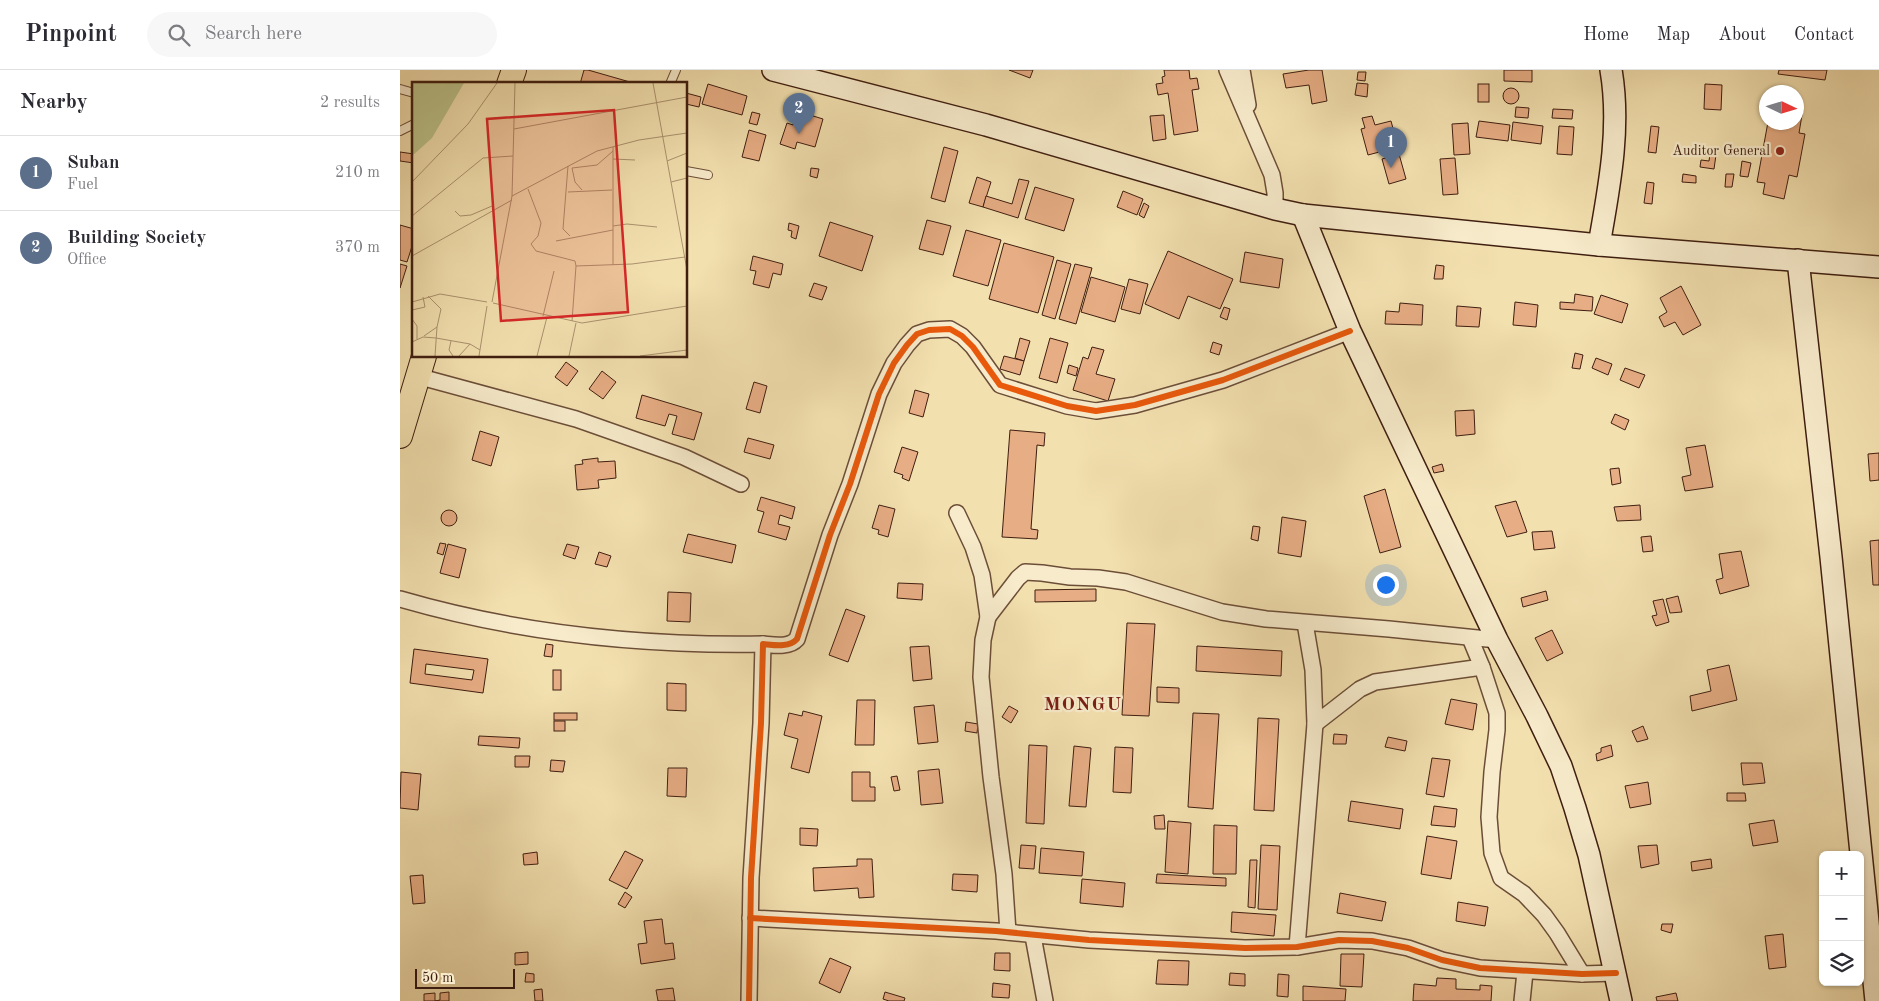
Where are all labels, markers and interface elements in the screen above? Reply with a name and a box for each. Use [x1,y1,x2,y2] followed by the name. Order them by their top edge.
[147,12,497,57] search box
[165,21,193,49] icon: search
[25,23,117,47] text: Pinpoint
[205,25,302,44] text: Search here
[1583,26,1629,44] text: Home
[1657,26,1690,44] text: Map
[1718,26,1766,44] text: About
[1794,26,1854,44] text: Contact
[412,82,688,358] inset map
[1759,85,1804,130] north arrow
[20,92,88,113] text: Nearby
[783,93,815,134] pin: 2
[320,95,380,111] text: 2 results
[1375,127,1407,168] pin: 1
[1672,144,1770,158] place label: Auditor General
[1774,145,1786,157] marker: Auditor General
[67,154,119,173] text: Suban
[31,165,41,181] text: 1
[335,165,380,181] text: 210 m
[67,177,98,193] text: Fuel
[67,229,206,248] text: Building Society
[31,240,41,256] text: 2
[335,240,380,256] text: 370 m
[67,252,106,268] text: Office
[1373,572,1399,598] your location
[1044,696,1122,715] district label: MONGU
[1819,851,1864,986] map controls
[1819,851,1864,896] button: +
[1819,896,1864,941] button: −
[1819,941,1864,986] button: layers
[415,966,515,989] scale bar
[422,971,453,985] text: 50 m

